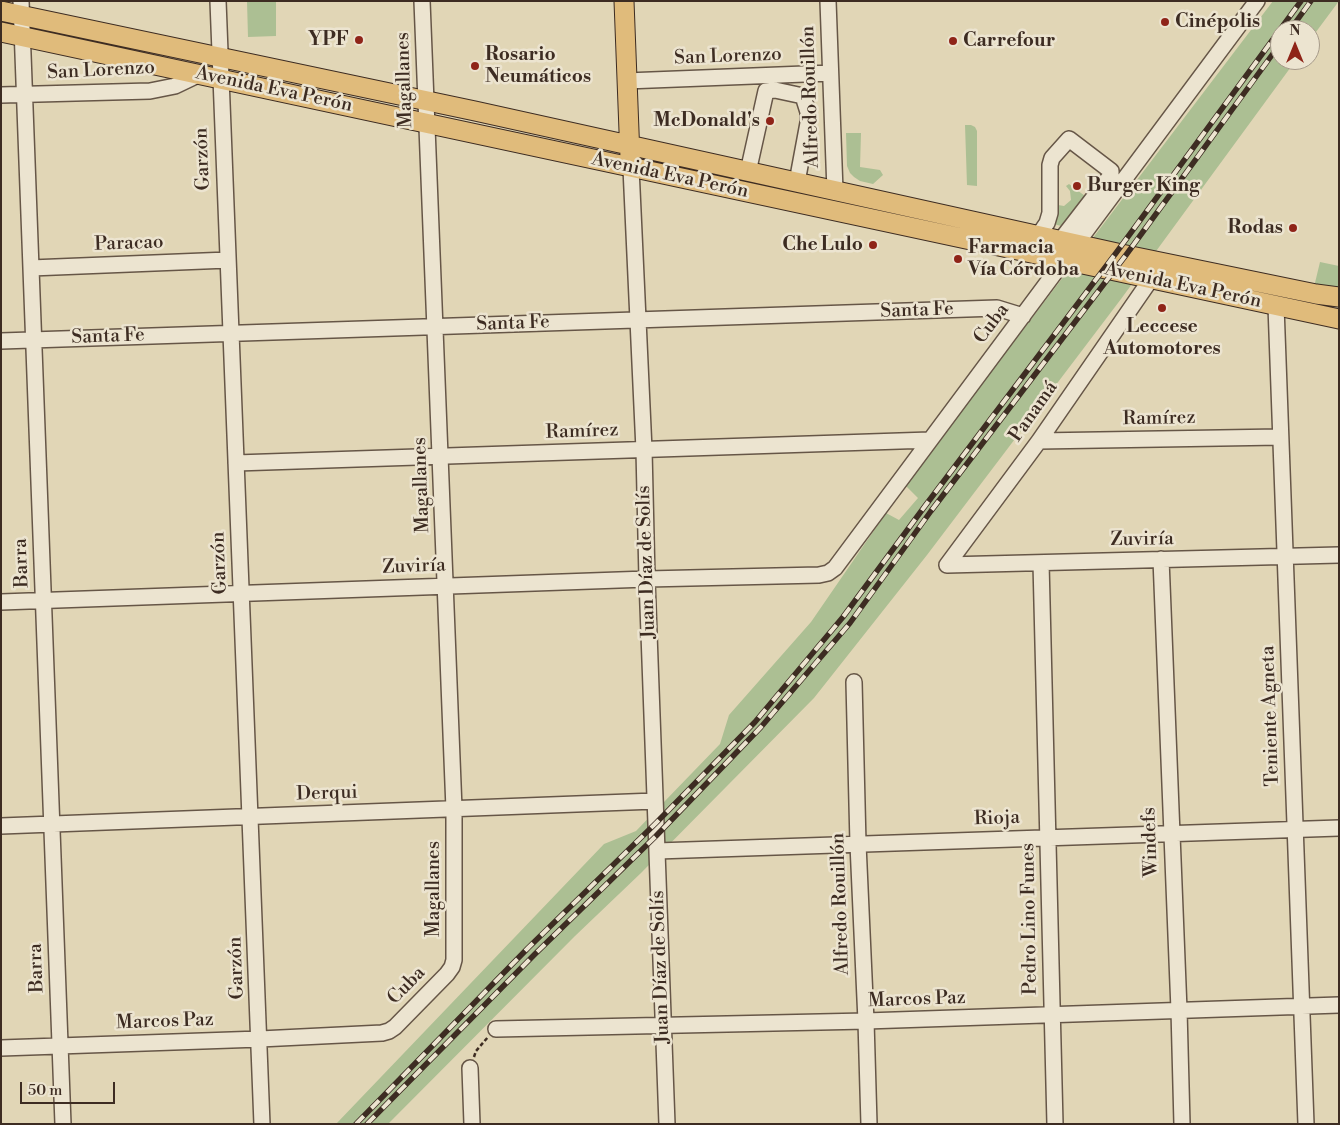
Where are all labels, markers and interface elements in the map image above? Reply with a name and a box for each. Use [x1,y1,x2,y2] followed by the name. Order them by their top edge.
[1175,11,1260,33] place label: Cinépolis
[1159,16,1171,28] marker: Cinépolis
[1270,20,1320,70] north arrow
[1289,22,1301,40] text: N
[797,25,825,169] street label: Alfredo Rouillón
[308,29,349,51] place label: YPF
[963,30,1055,52] place label: Carrefour
[392,32,418,128] street label: Magallanes
[353,34,365,46] marker: YPF
[947,35,959,47] marker: Carrefour
[485,44,591,88] place label: Rosario Neumáticos
[674,44,782,70] street label: San Lorenzo
[47,57,155,85] street label: San Lorenzo
[469,60,481,72] marker: Rosario Neumáticos
[194,62,354,118] street label: Avenida Eva Perón
[653,110,760,132] place label: McDonald's
[764,115,776,127] marker: McDonald's
[191,127,215,191] street label: Garzón
[590,148,750,204] street label: Avenida Eva Perón
[1087,175,1200,197] place label: Burger King
[1071,180,1083,192] marker: Burger King
[1228,217,1283,239] place label: Rodas
[1287,222,1299,234] marker: Rodas
[94,231,164,257] street label: Paracao
[782,234,863,256] place label: Che Lulo
[968,237,1079,281] place label: Farmacia Vía Córdoba
[867,239,879,251] marker: Che Lulo
[952,253,964,265] marker: Farmacia Vía Córdoba
[1103,258,1263,314] street label: Avenida Eva Perón
[880,298,954,324] street label: Santa Fe
[970,299,1014,349] street label: Cuba
[1156,302,1168,314] marker: Leccese Automotores
[476,311,550,337] street label: Santa Fe
[1103,316,1221,360] place label: Leccese Automotores
[71,324,145,350] street label: Santa Fe
[1005,377,1063,447] street label: Panamá
[1122,407,1196,431] street label: Ramírez
[545,419,619,445] street label: Ramírez
[409,437,435,533] street label: Magallanes
[633,485,661,639] street label: Juan Díaz de Solís
[1110,528,1174,552] street label: Zuviría
[208,531,232,595] street label: Garzón
[10,538,34,588] street label: Barra
[382,555,446,579] street label: Zuviría
[1257,645,1285,787] street label: Teniente Agneta
[296,782,358,806] street label: Derqui
[974,807,1020,831] street label: Rioja
[1138,807,1164,877] street label: Windefs
[827,832,855,976] street label: Alfredo Rouillón
[423,841,445,937] street label: Magallanes
[1017,843,1043,995] street label: Pedro Lino Funes
[647,890,675,1044] street label: Juan Díaz de Solís
[225,936,249,1000] street label: Garzón
[25,943,49,993] street label: Barra
[383,962,431,1010] street label: Cuba
[868,987,966,1013] street label: Marcos Paz
[116,1009,214,1035] street label: Marcos Paz
[22,1072,118,1104] scale bar
[28,1081,62,1100] text: 50 m

